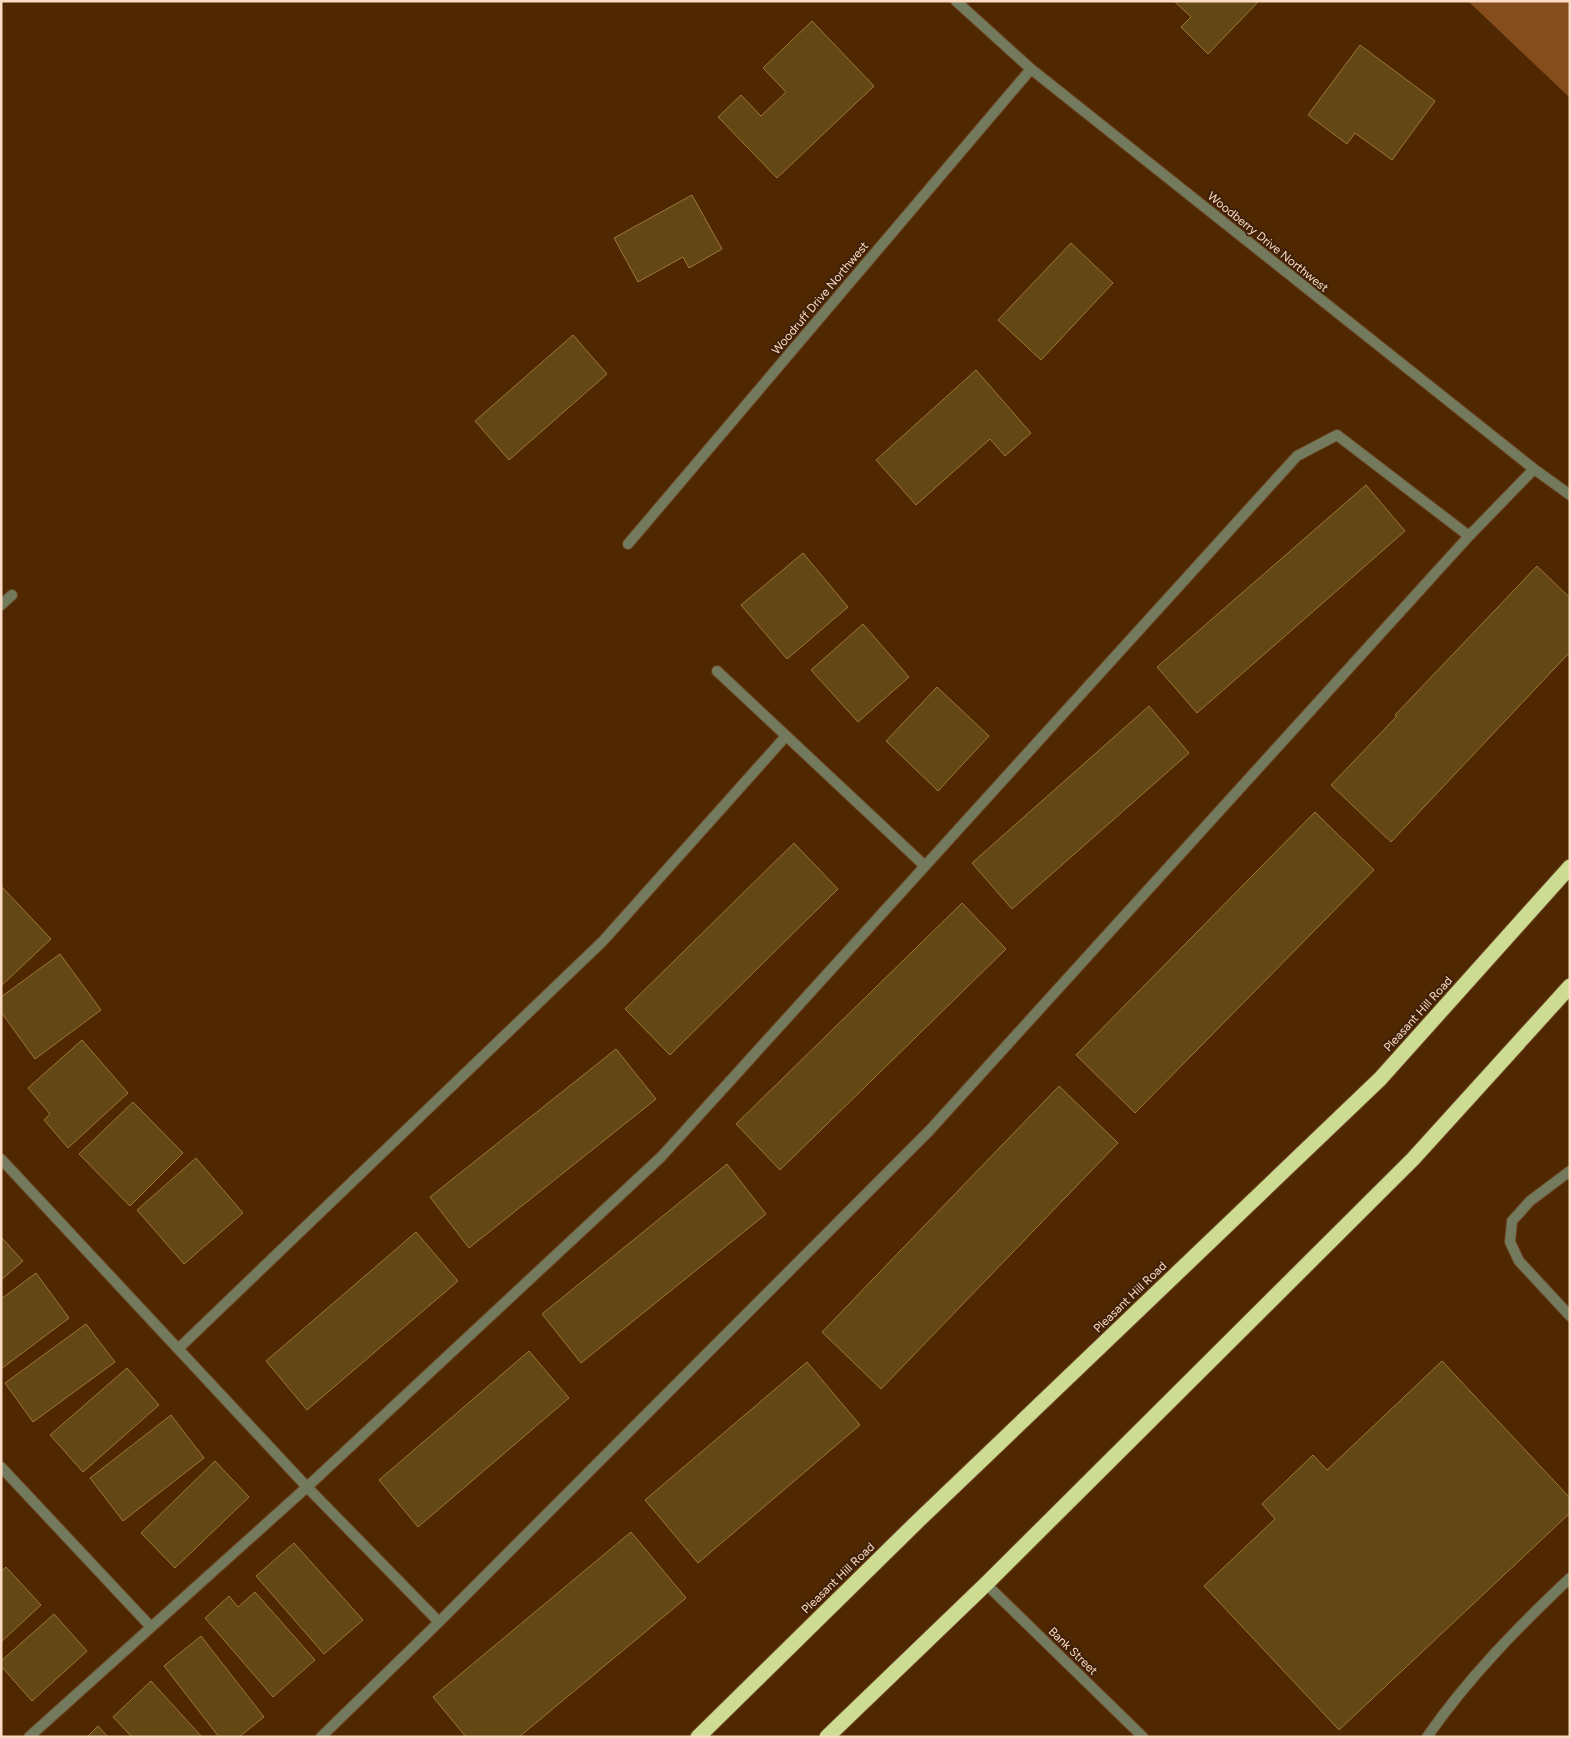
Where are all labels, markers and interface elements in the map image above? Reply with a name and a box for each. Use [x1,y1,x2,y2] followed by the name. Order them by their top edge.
[1205,189,1331,295] street label: Woodberry Drive Northwest
[769,239,872,357] street label: Woodruff Drive Northwest
[1381,974,1455,1054] street label: Pleasant Hill Road
[1091,1259,1169,1335] street label: Pleasant Hill Road
[799,1540,877,1616] street label: Pleasant Hill Road
[1046,1624,1101,1678] street label: Bank Street

